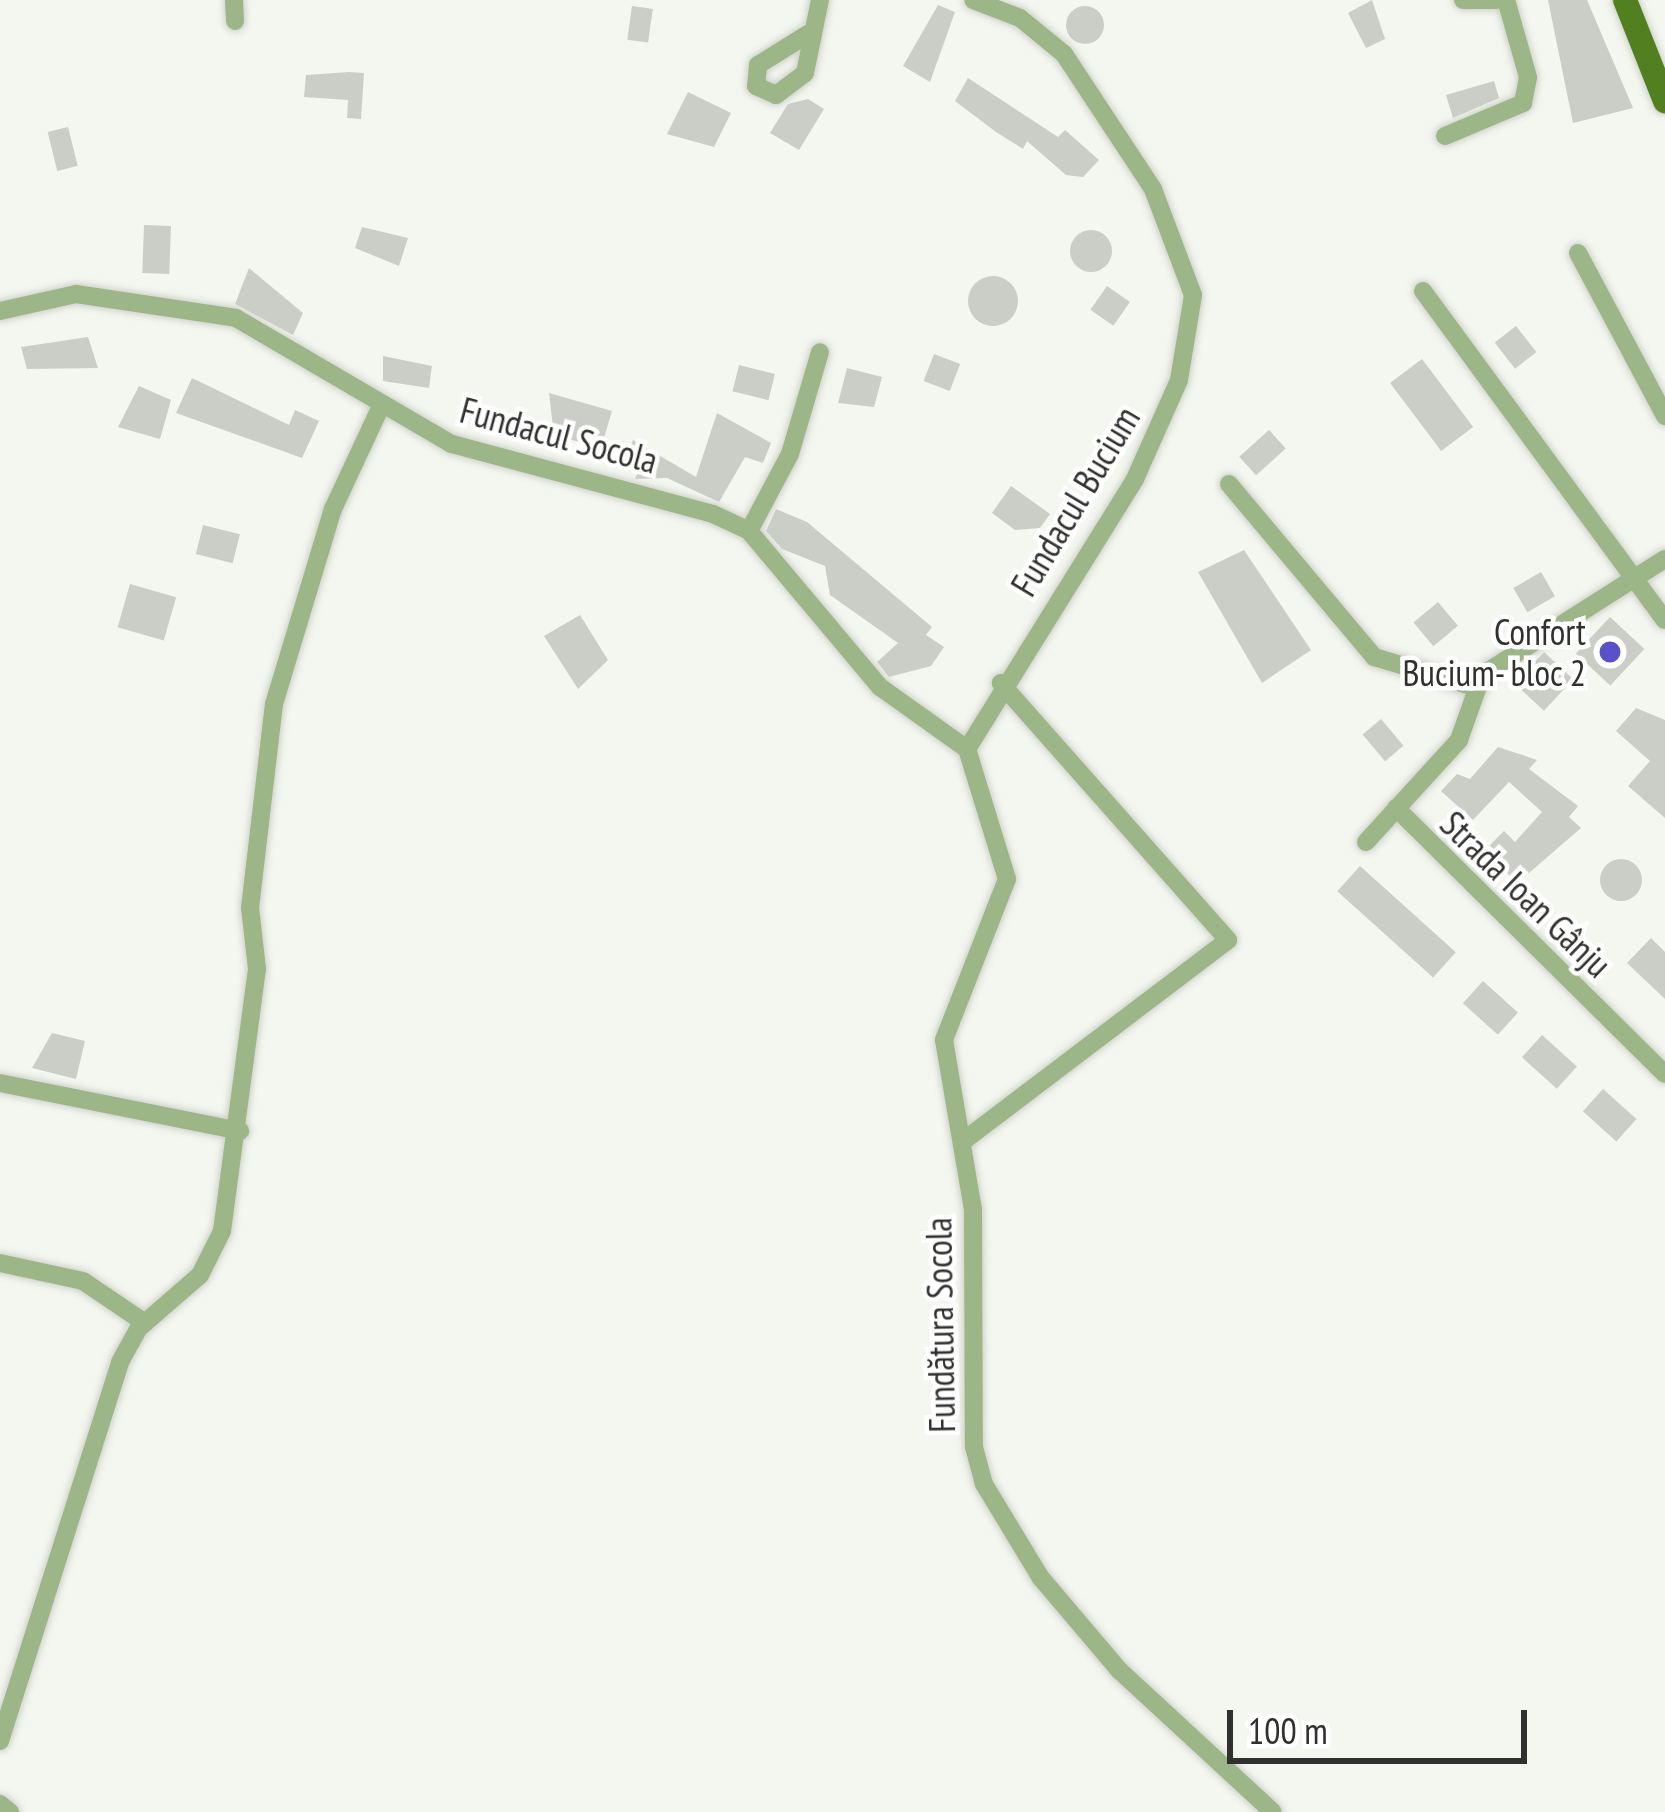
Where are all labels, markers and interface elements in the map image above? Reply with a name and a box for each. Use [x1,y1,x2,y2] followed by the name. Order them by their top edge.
[456,388,662,482] street label: Fundacul Socola
[1002,399,1148,603] street label: Fundacul Bucium
[1399,609,1586,694] place label: Confort Bucium- bloc 2
[1597,639,1623,665] marker: Confort Bucium- bloc 2
[1432,802,1620,986] street label: Strada Ioan Gânju
[917,1217,963,1433] street label: Fundătura Socola
[1233,1686,1533,1760] scale bar
[1248,1707,1328,1754] text: 100 m

